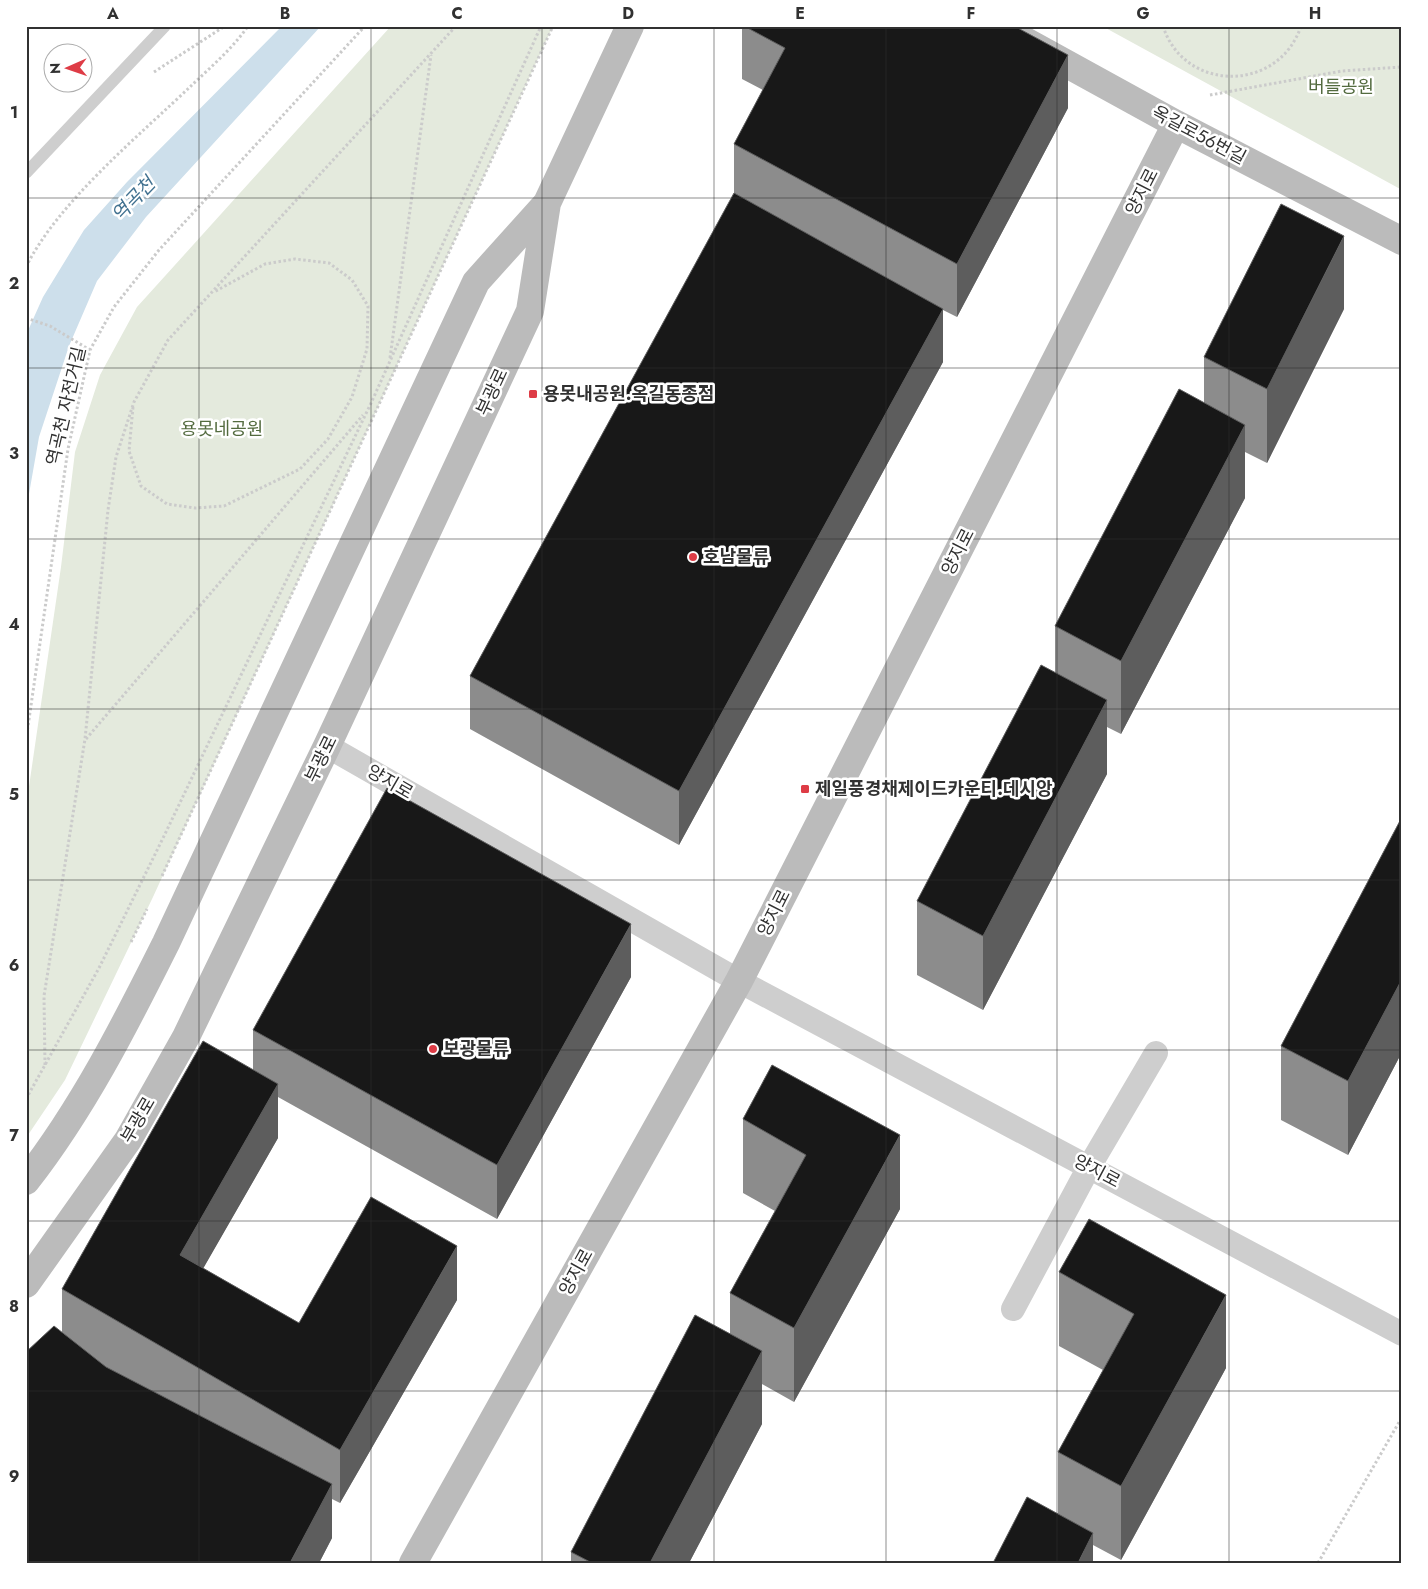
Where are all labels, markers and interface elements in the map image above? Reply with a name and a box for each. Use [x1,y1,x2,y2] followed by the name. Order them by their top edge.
[106,2,119,25] text: A
[280,2,290,25] text: B
[451,2,463,25] text: C
[622,2,634,25] text: D
[795,2,805,25] text: E
[967,2,975,25] text: F
[1136,2,1150,25] text: G
[1309,2,1321,25] text: H
[42,42,92,92] north arrow
[45,63,65,74] text: N
[1308,74,1374,100] park label: 버들공원
[1147,99,1251,171] street label: 옥길로56번길
[10,101,18,124] text: 1
[1119,164,1165,220] street label: 양지로
[105,170,162,228] water label: 역곡천
[9,272,19,295] text: 2
[40,344,92,468] street label: 역곡천 자전거길
[470,364,514,420] street label: 부광로
[543,381,714,407] place label: 용못내공원.옥길동종점
[527,388,539,400] marker: 용못내공원.옥길동종점
[181,416,263,442] park label: 용못네공원
[9,442,19,465] text: 3
[935,524,981,580] street label: 양지로
[703,544,769,570] place label: 호남물류
[687,551,699,563] marker: 호남물류
[8,613,20,636] text: 4
[298,731,344,787] street label: 부광로
[362,758,418,806] street label: 양지로
[815,776,1053,802] place label: 제일풍경채제이드카운티.데시앙
[9,783,19,806] text: 5
[799,783,811,795] marker: 제일풍경채제이드카운티.데시앙
[751,885,797,941] street label: 양지로
[9,954,19,977] text: 6
[443,1036,509,1062] place label: 보광물류
[427,1043,439,1055] marker: 보광물류
[114,1092,162,1148] street label: 부광로
[9,1124,19,1147] text: 7
[1069,1148,1125,1194] street label: 양지로
[553,1244,599,1300] street label: 양지로
[9,1295,19,1318] text: 8
[9,1465,19,1488] text: 9

